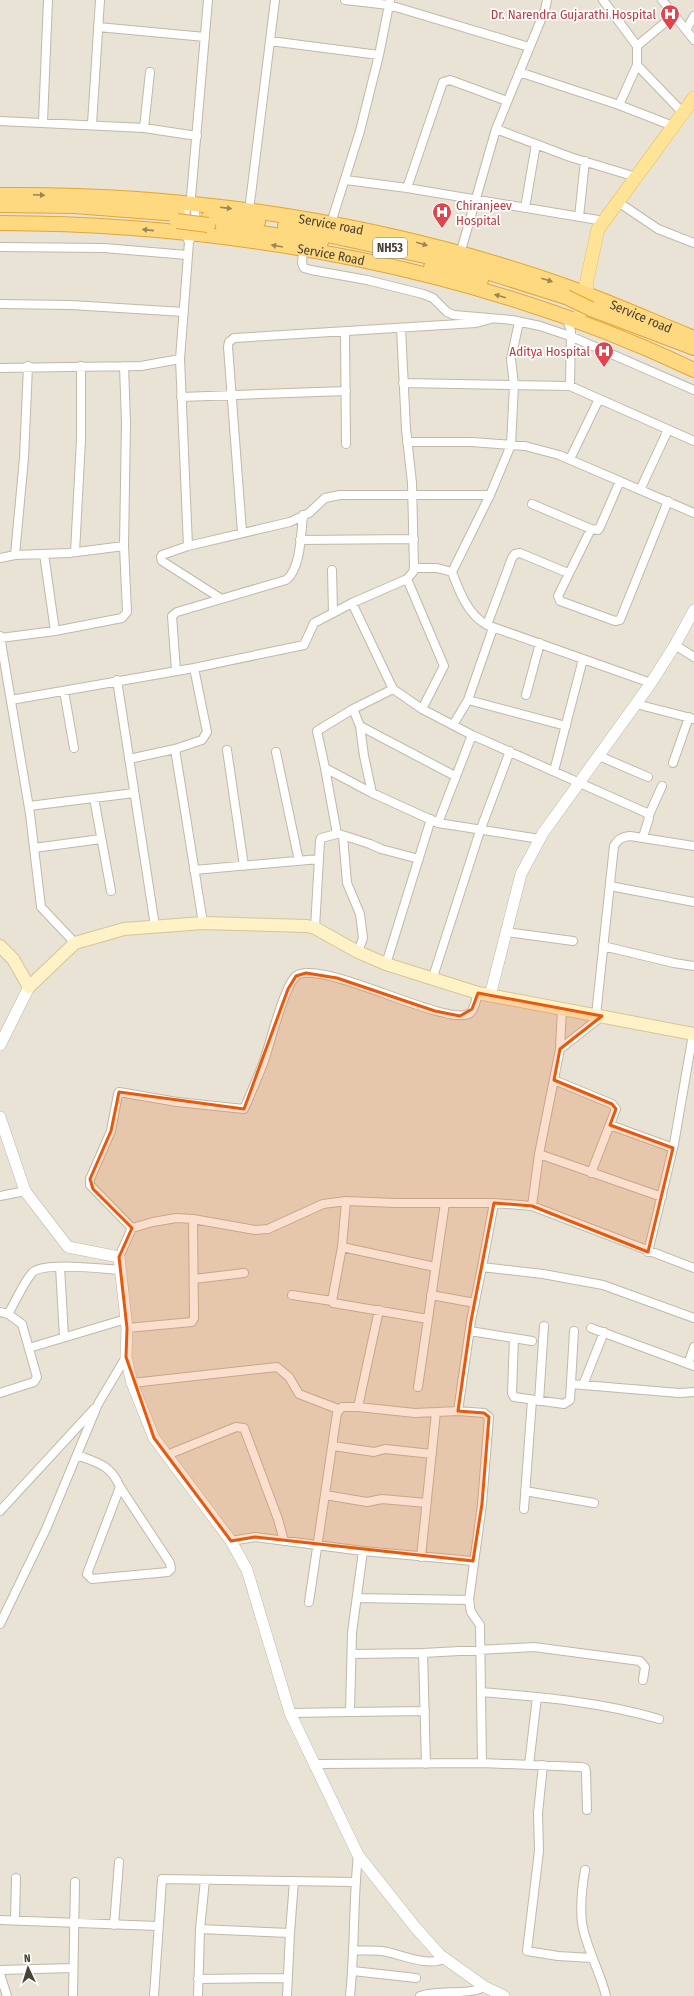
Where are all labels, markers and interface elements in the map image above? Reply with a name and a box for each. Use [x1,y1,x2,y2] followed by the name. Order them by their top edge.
[659,3,681,31] hospital icon: Dr. Narendra Gujarathi Hospital
[491,7,657,22] place label: Dr. Narendra Gujarathi Hospital
[33,192,46,198] one-way arrow
[456,198,512,228] place label: Chiranjeev Hospital
[431,201,453,229] hospital icon: Chiranjeev Hospital
[220,205,232,211] one-way arrow
[298,211,365,237] street label: Service road
[142,227,154,233] one-way arrow
[373,238,407,258] road number: NH53
[296,240,366,268] street label: Service Road
[417,241,429,247] one-way arrow
[271,243,284,249] one-way arrow
[542,277,554,283] one-way arrow
[493,293,505,299] one-way arrow
[608,296,674,336] street label: Service road
[593,340,615,368] hospital icon: Aditya Hospital
[509,344,591,359] place label: Aditya Hospital
[8,1948,48,1988] north arrow
[24,1952,31,1965] text: N

